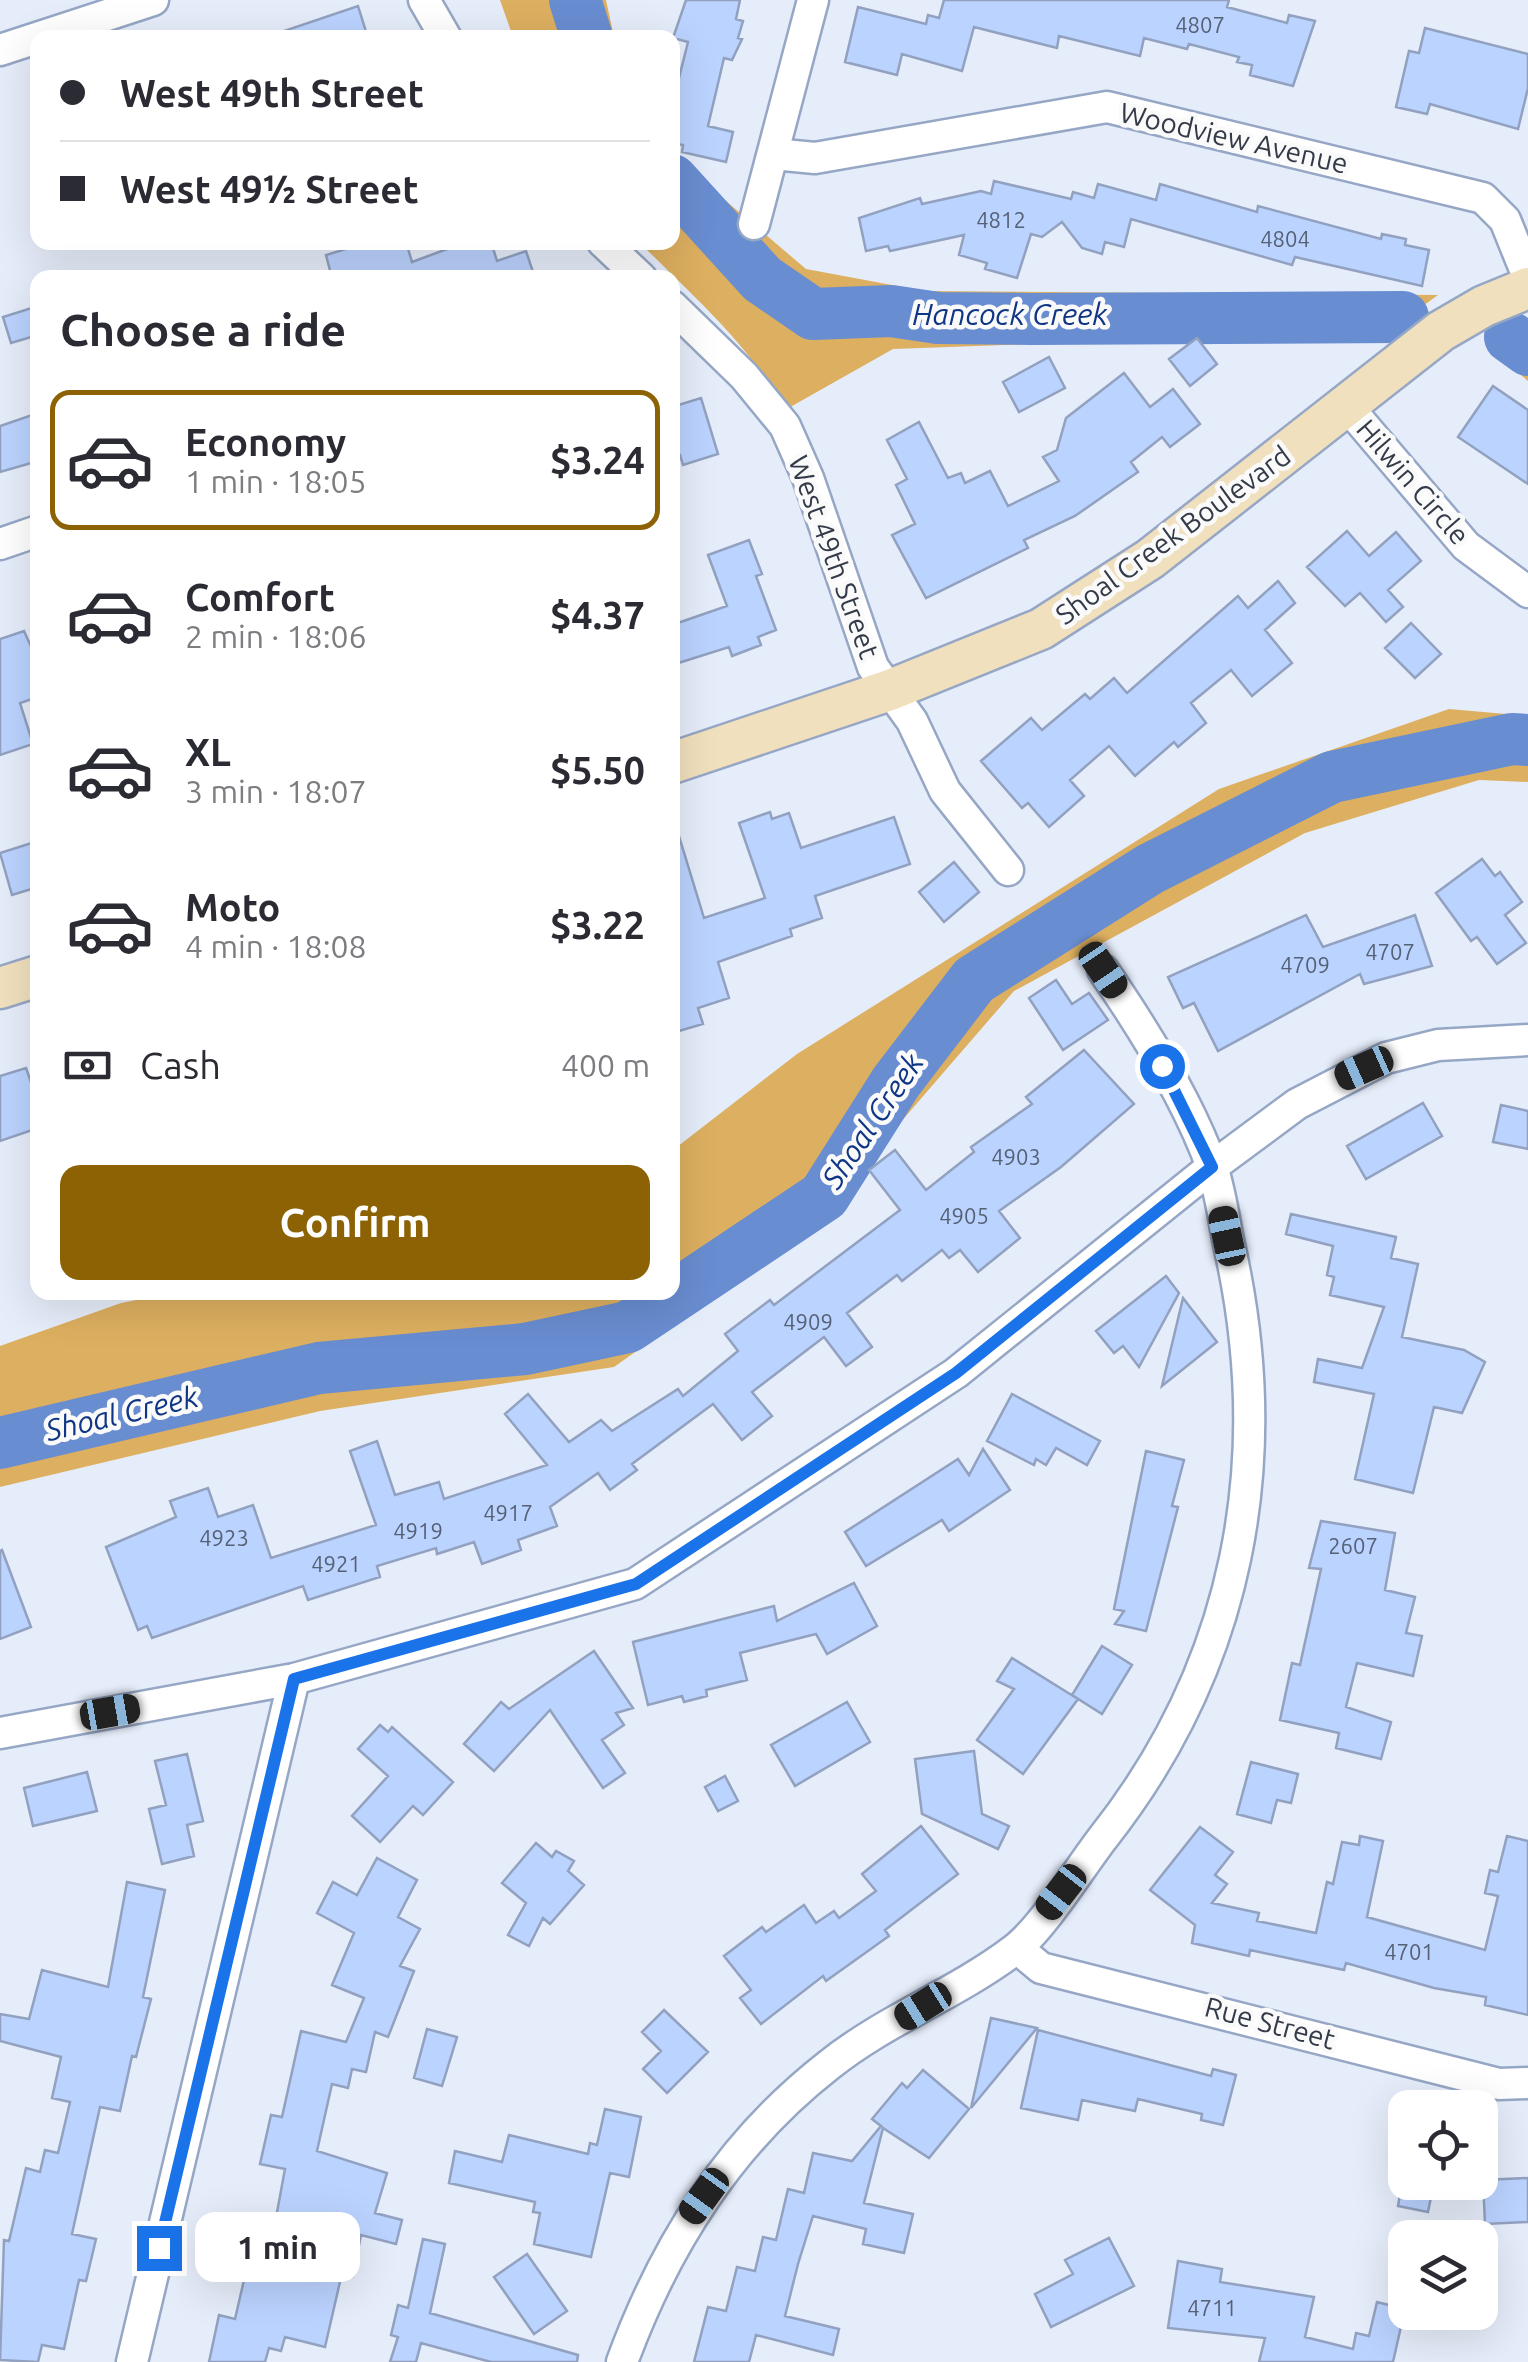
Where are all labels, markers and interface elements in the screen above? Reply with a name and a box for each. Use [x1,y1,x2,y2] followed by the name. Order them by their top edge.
[1175,12,1225,37] house number: 4807
[120,72,424,114] text: West 49th Street
[1117,96,1351,179] street label: Woodview Avenue
[120,168,419,210] text: West 49½ Street
[976,207,1026,232] house number: 4812
[1260,226,1310,251] house number: 4804
[912,297,1108,331] water label: Hancock Creek
[60,304,346,355] text: Choose a ride
[1351,413,1476,550] street label: Hilwin Circle
[65,415,155,505] icon: car
[185,421,346,463] text: Economy
[550,439,645,481] text: $3.24
[1049,439,1296,630] street label: Shoal Creek Boulevard
[783,451,886,663] street label: West 49th Street
[185,463,367,499] text: 1 min · 18:05
[65,570,155,660] icon: car
[185,576,335,618] text: Comfort
[550,594,645,636] text: $4.37
[185,618,367,654] text: 2 min · 18:06
[65,725,155,815] icon: car
[185,731,231,773] text: XL
[550,749,645,791] text: $5.50
[185,773,367,809] text: 3 min · 18:07
[65,880,155,970] icon: car
[185,886,280,928] text: Moto
[550,904,645,946] text: $3.22
[185,928,367,964] text: 4 min · 18:08
[1074,937,1132,1003] car
[1365,939,1415,964] house number: 4707
[1280,952,1330,977] house number: 4709
[60,1038,115,1093] icon: cash
[1330,1042,1398,1094] car
[140,1044,221,1086] text: Cash
[1140,1044,1185,1089] route start
[814,1046,930,1195] water label: Shoal Creek
[561,1047,650,1083] text: 400 m
[991,1144,1041,1169] house number: 4903
[60,1165,650,1280] button: Confirm
[939,1203,989,1228] house number: 4905
[1206,1204,1248,1268] car
[783,1309,833,1334] house number: 4909
[41,1379,202,1447] water label: Shoal Creek
[483,1500,533,1525] house number: 4917
[393,1518,443,1543] house number: 4919
[199,1525,249,1550] house number: 4923
[1328,1533,1378,1558] house number: 2607
[311,1551,361,1576] house number: 4921
[78,1692,142,1732] car
[1031,1859,1091,1925] car
[1384,1939,1434,1964] house number: 4701
[890,1977,956,2035] car
[1202,1990,1339,2055] street label: Rue Street
[1388,2090,1498,2330] map controls
[1388,2090,1498,2200] button: locate
[674,2163,734,2229] car
[194,2213,359,2283] callout: 1 min
[1388,2220,1498,2330] button: layers
[137,2226,182,2271] route end
[237,2229,318,2265] text: 1 min
[1187,2295,1237,2320] house number: 4711

